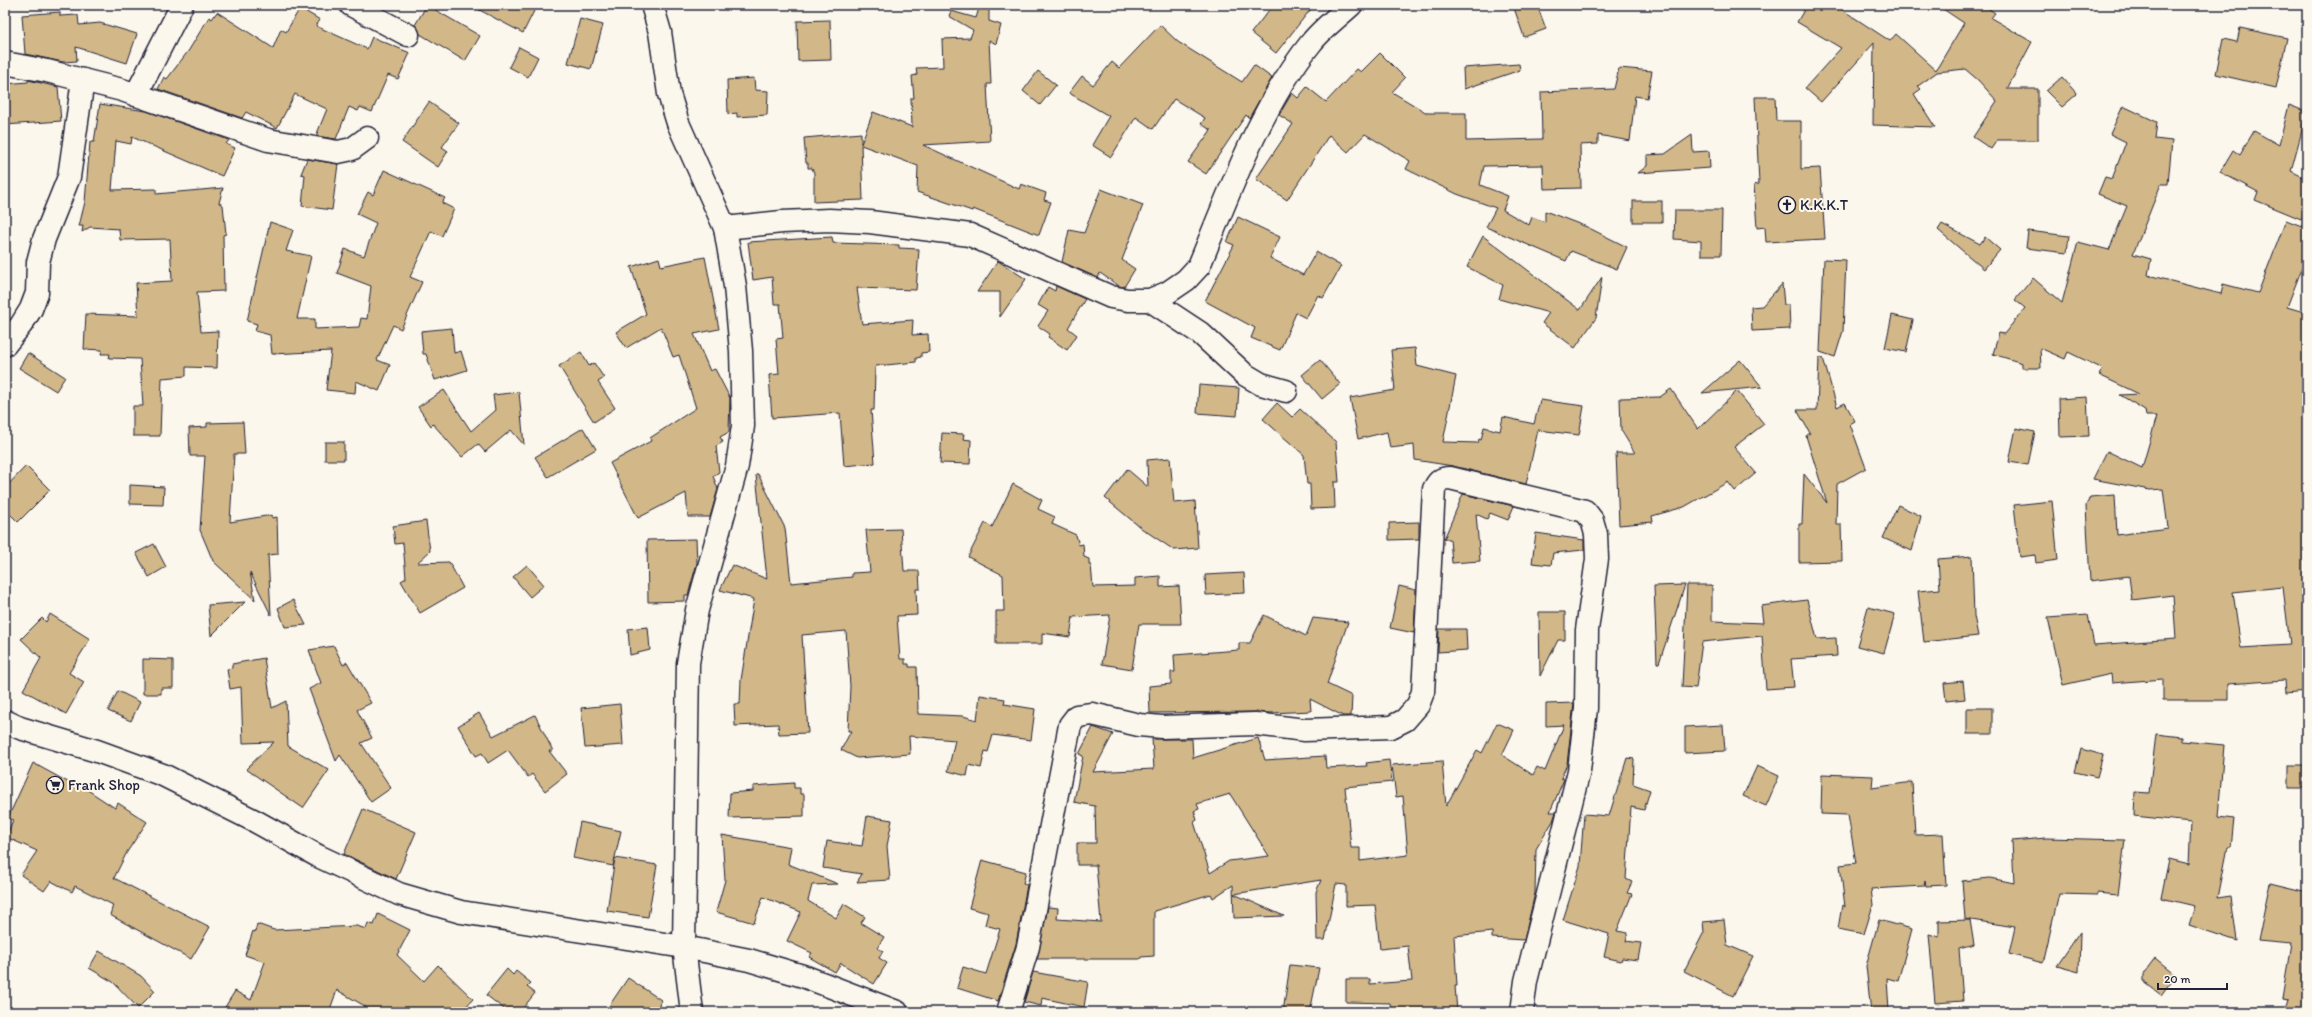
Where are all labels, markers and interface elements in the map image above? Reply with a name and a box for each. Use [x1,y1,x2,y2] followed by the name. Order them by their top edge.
[1777,195,1797,215] church icon: K.K.K.T
[1800,196,1849,214] place label: K.K.K.T
[45,775,65,795] supermarket icon: Frank Shop
[68,776,140,794] place label: Frank Shop
[2158,965,2227,991] scale bar
[2164,972,2191,986] text: 20 m

